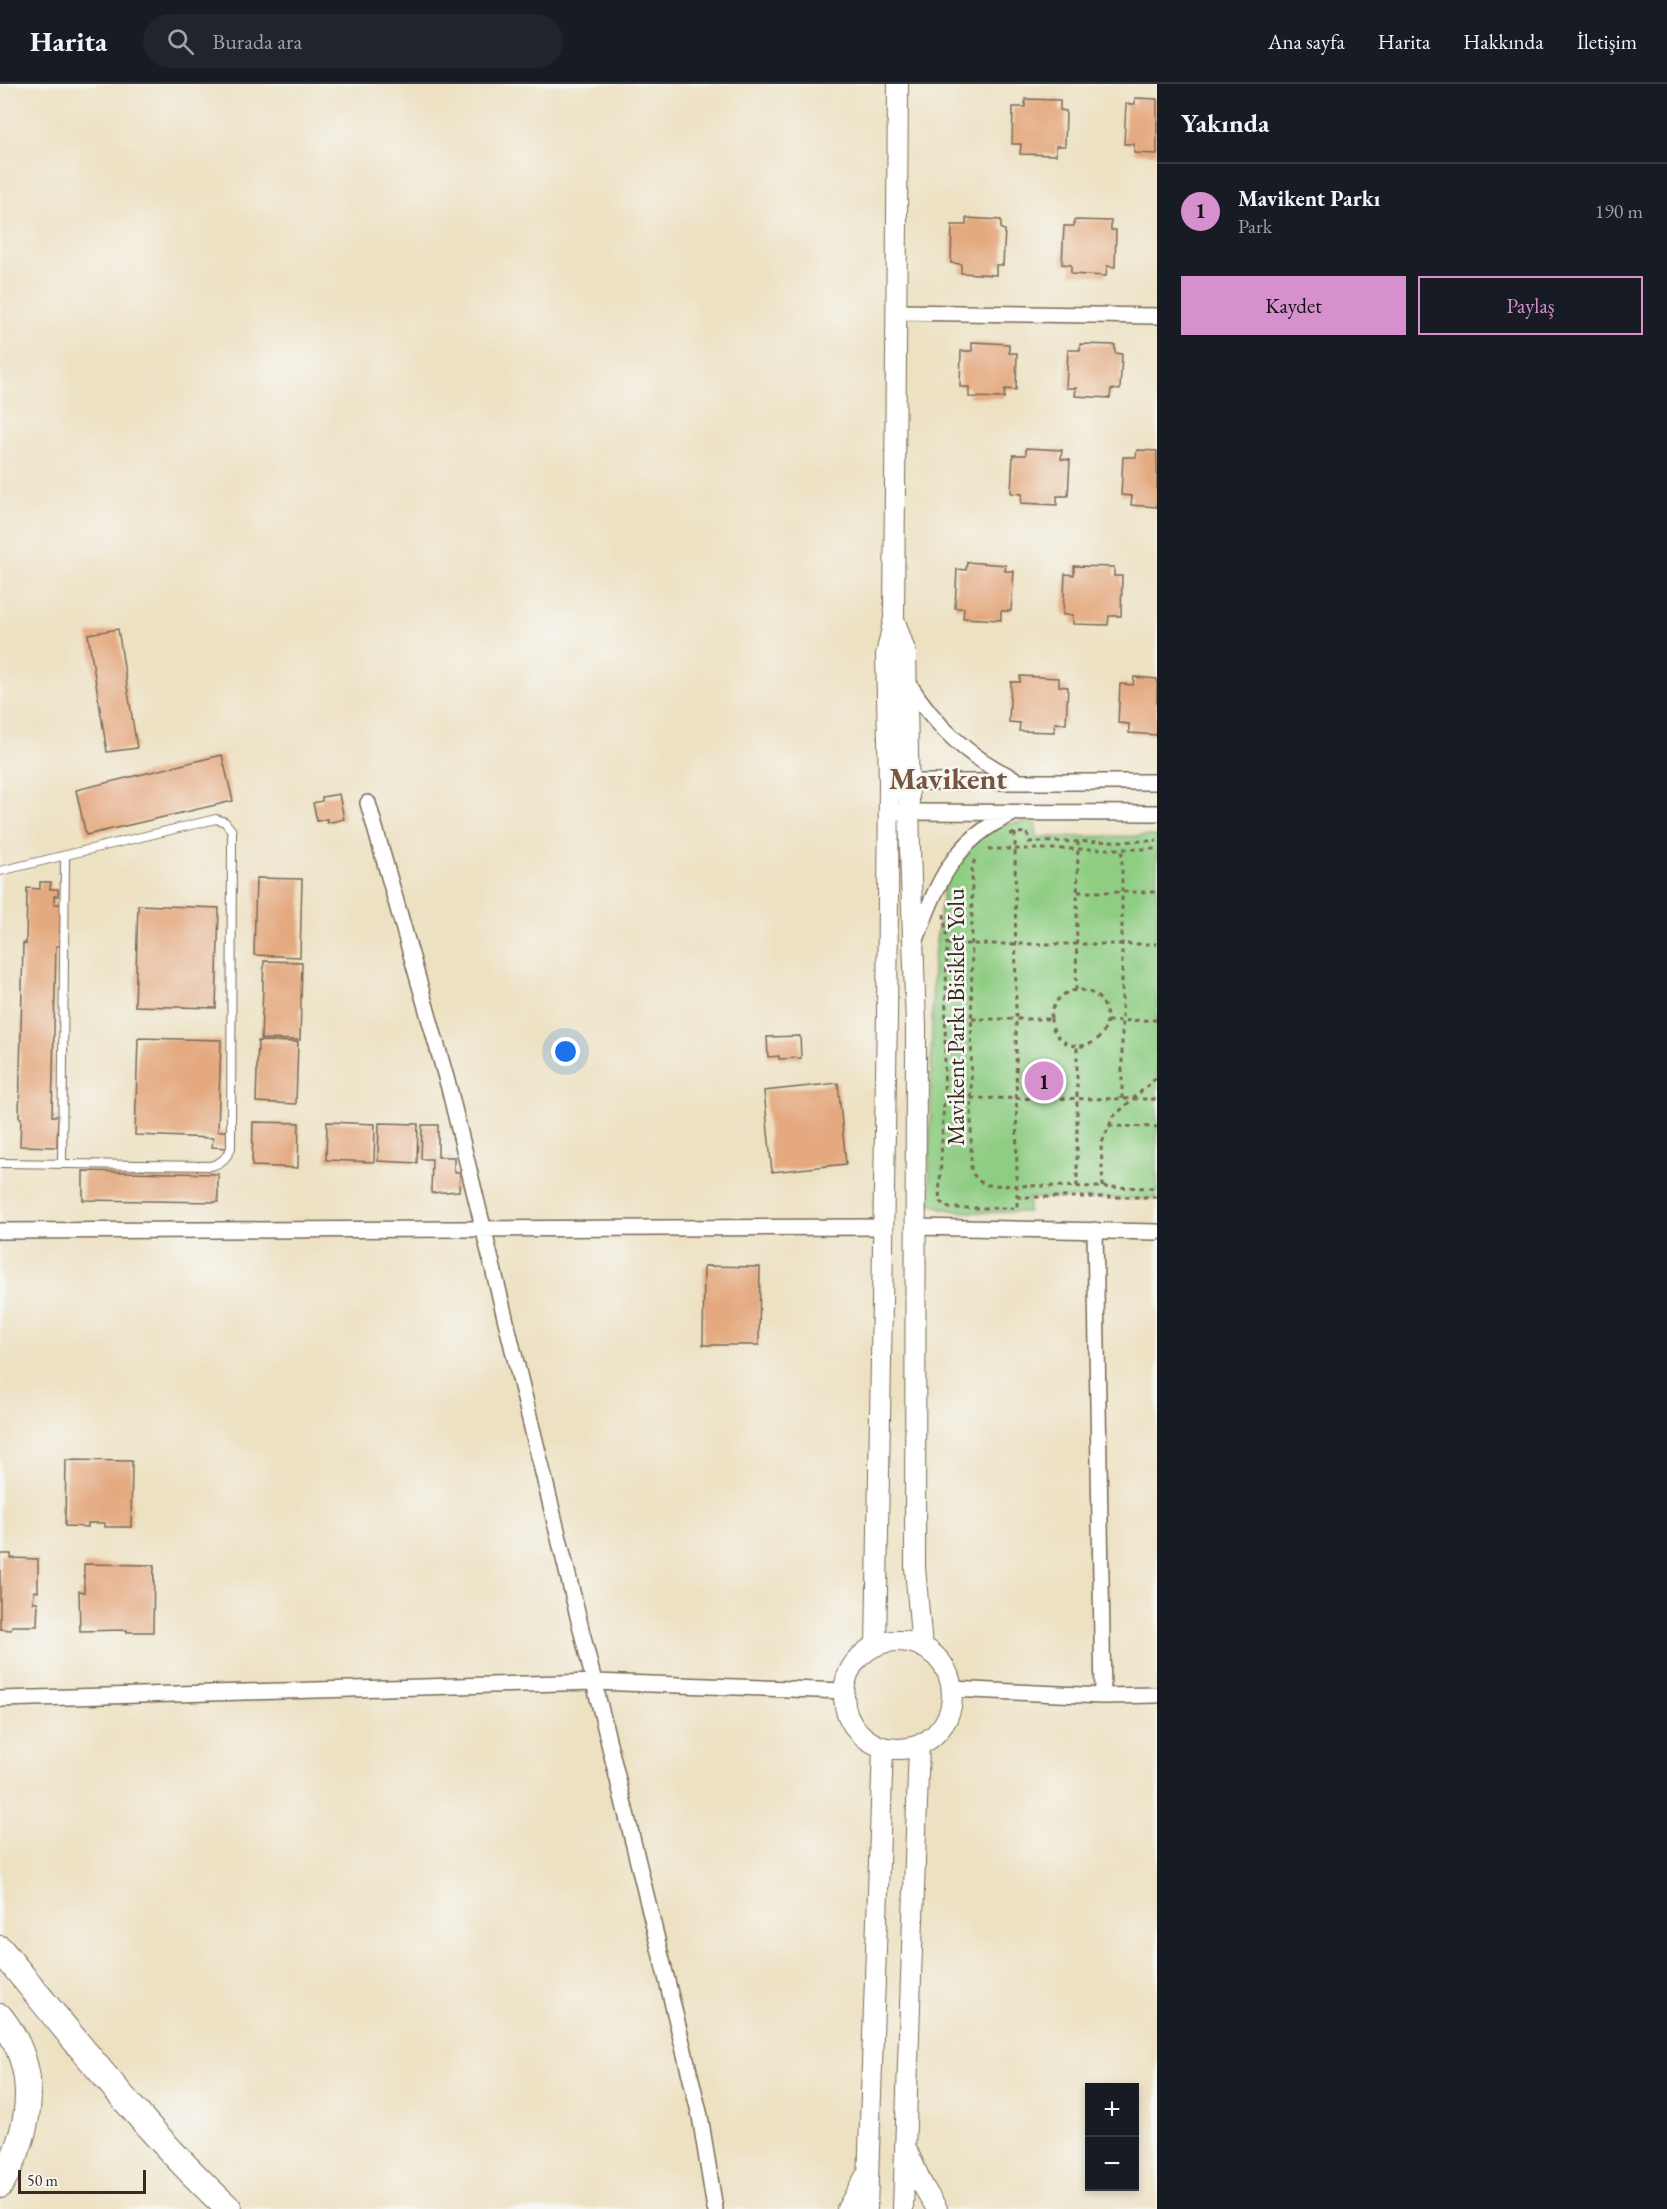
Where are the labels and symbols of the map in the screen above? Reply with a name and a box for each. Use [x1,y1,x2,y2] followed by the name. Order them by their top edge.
[889,759,1008,798] district label: Mavikent
[940,888,971,1146] street label: Mavikent Parkı Bisiklet Yolu
[551,1037,580,1066] your location
[1024,1058,1064,1104] pin: 1
[18,2167,146,2194] scale bar

